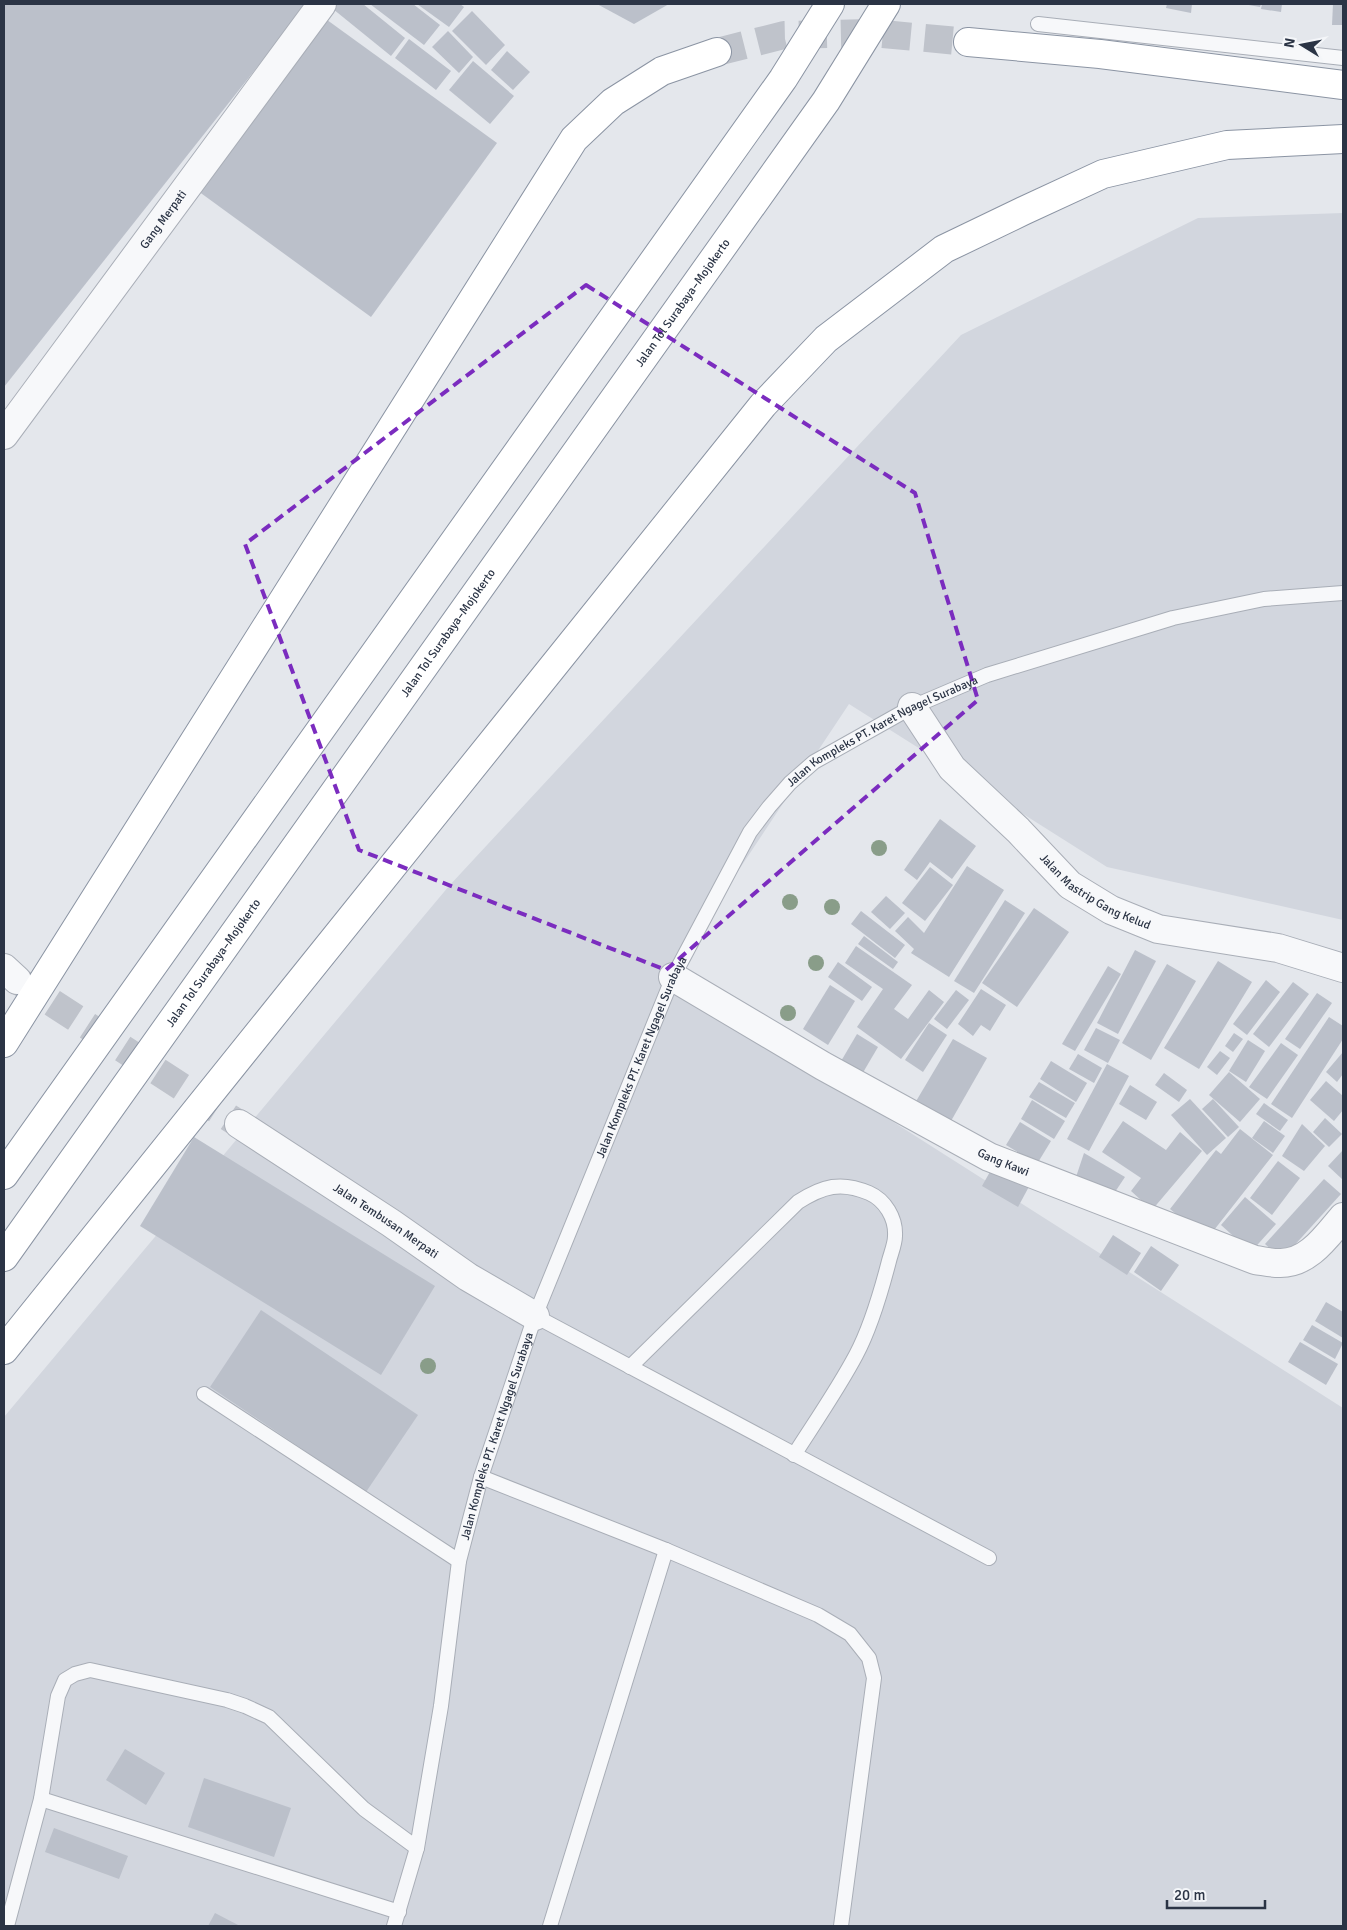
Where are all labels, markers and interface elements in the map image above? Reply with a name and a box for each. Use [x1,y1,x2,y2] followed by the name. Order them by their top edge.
[1277,20,1327,70] north arrow
[1280,37,1299,49] text: N
[136,187,190,252] street label: Gang Merpati
[632,236,733,370] street label: Jalan Tol Surabaya–Mojokerto
[397,566,499,700] street label: Jalan Tol Surabaya–Mojokerto
[784,672,980,790] street label: Jalan Kompleks PT. Karet Ngagel Surabaya
[1037,850,1153,933] street label: Jalan Mastrip Gang Kelud
[163,896,264,1030] street label: Jalan Tol Surabaya–Mojokerto
[593,954,690,1160] street label: Jalan Kompleks PT. Karet Ngagel Surabaya
[975,1145,1031,1179] street label: Gang Kawi
[330,1180,442,1262] street label: Jalan Tembusan Merpati
[457,1330,537,1542] street label: Jalan Kompleks PT. Karet Ngagel Surabaya
[1167,1878,1264,1910] scale bar
[1174,1886,1205,1904] text: 20 m

